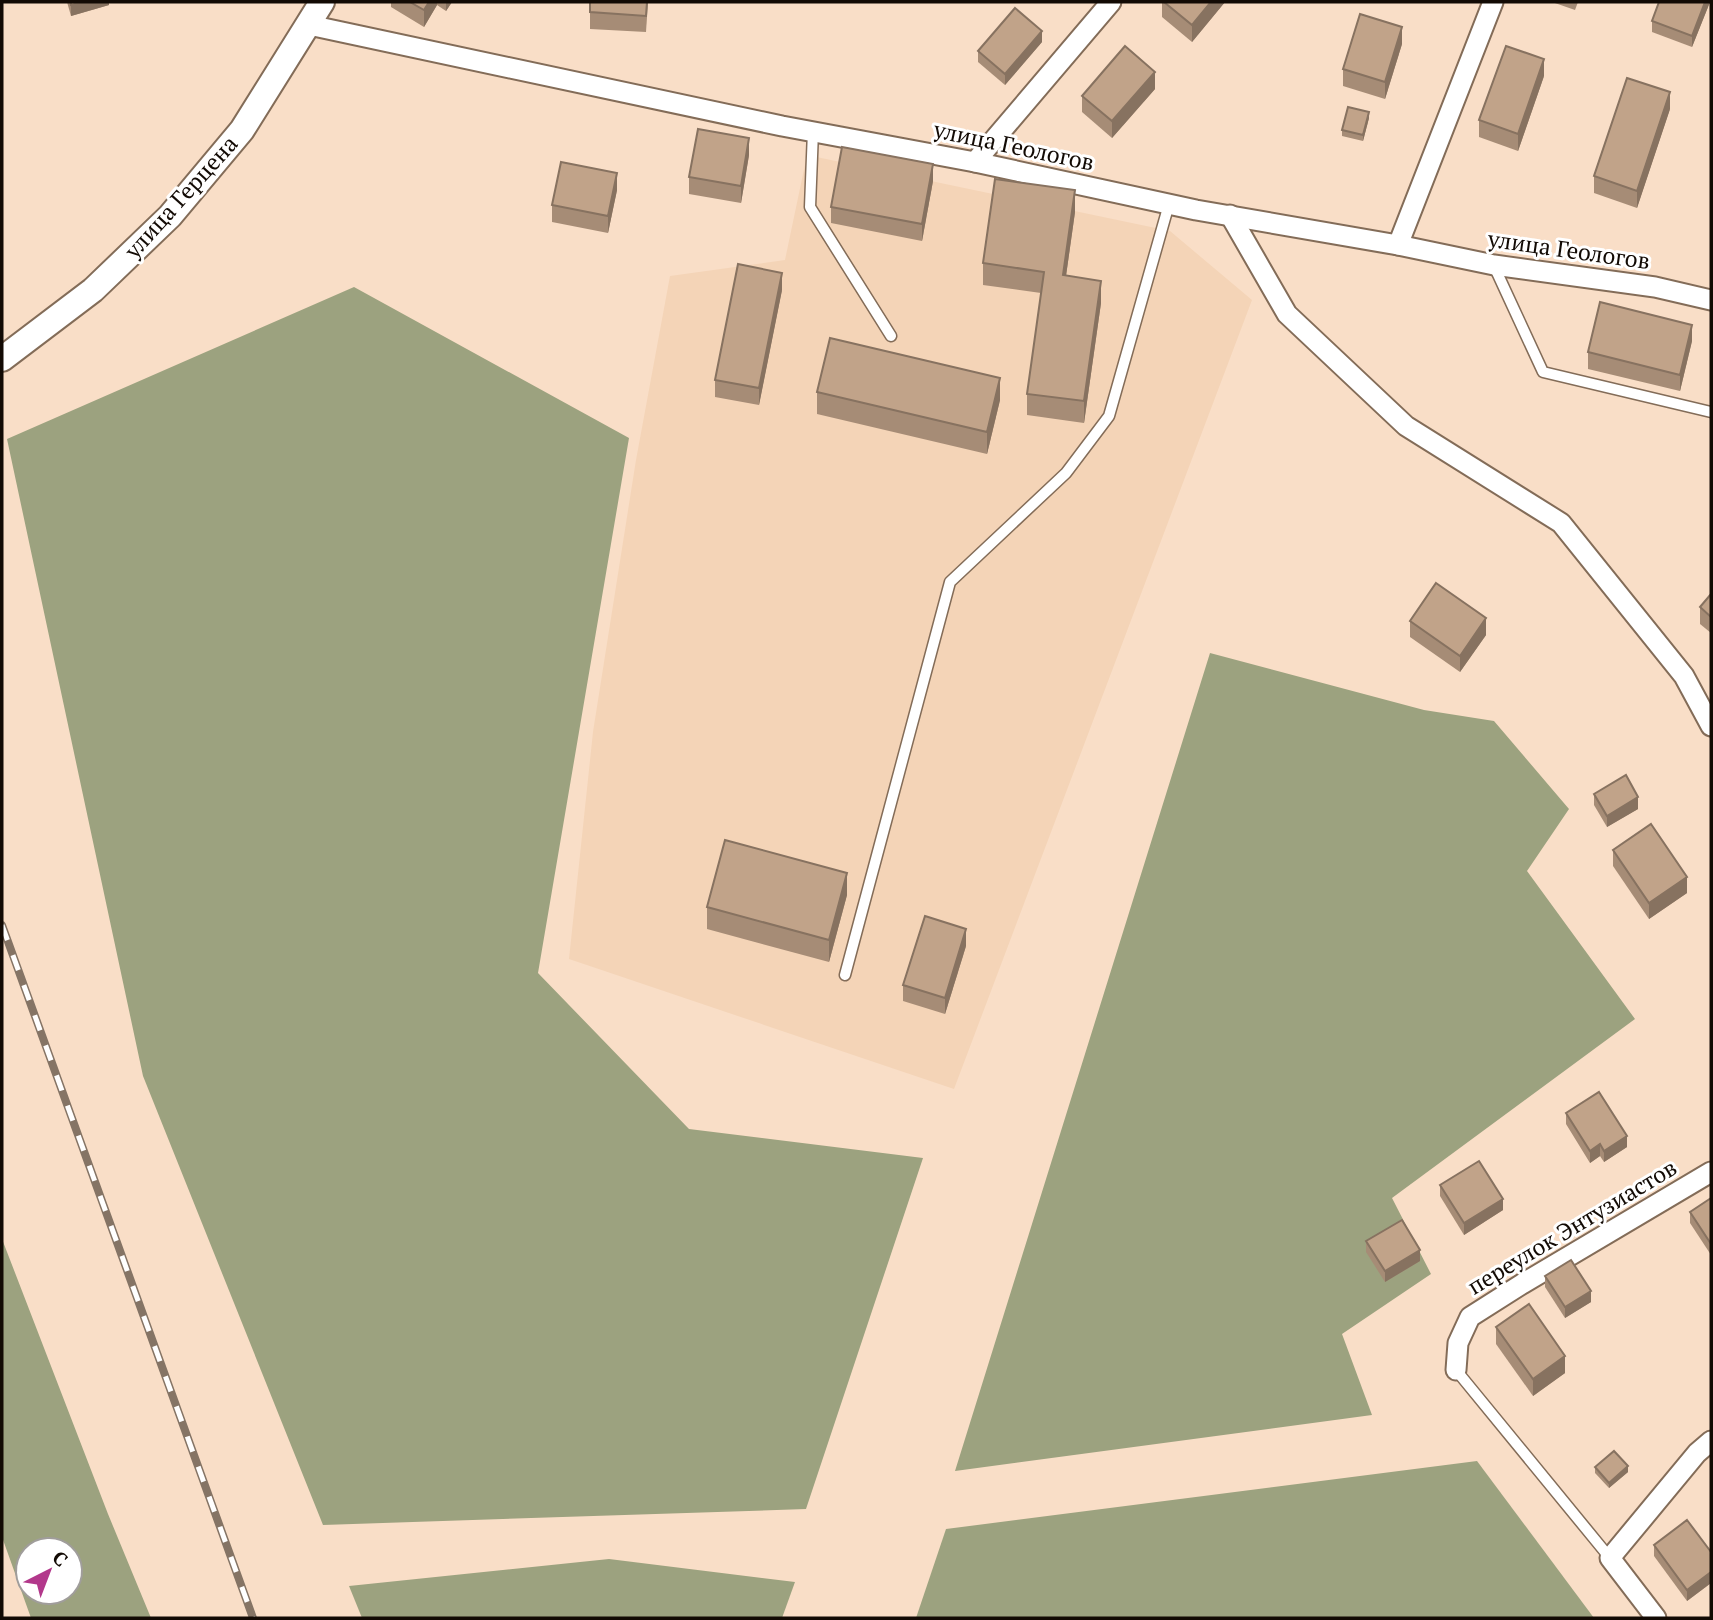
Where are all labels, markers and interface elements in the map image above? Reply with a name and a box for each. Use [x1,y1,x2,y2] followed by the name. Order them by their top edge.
[930,113,1097,178] street label: улица Геологов
[116,128,244,266] street label: улица Герцена
[1485,223,1652,276] street label: улица Геологов
[1461,1152,1682,1301] street label: переулок Энтузиастов
[14,1536,84,1606] north arrow
[48,1545,74,1571] text: С

